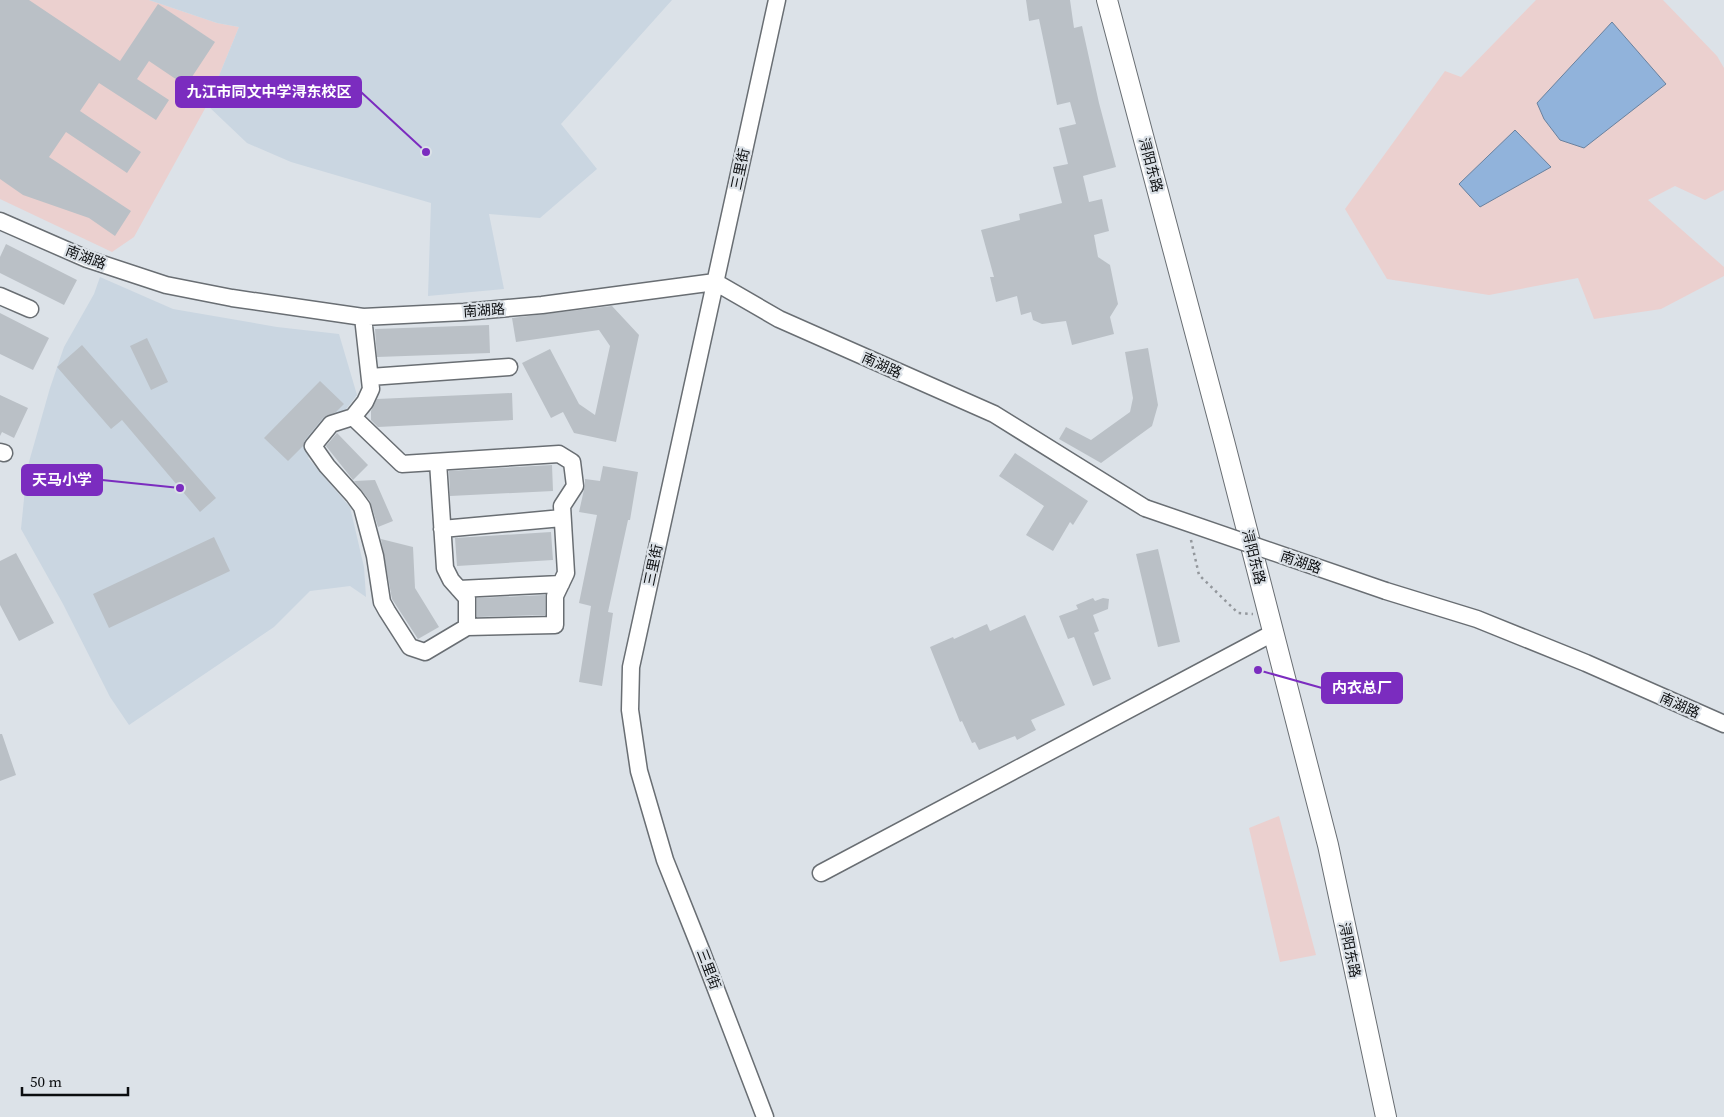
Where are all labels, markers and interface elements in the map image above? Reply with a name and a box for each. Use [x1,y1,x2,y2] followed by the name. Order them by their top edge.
[176,77,361,107] callout: 九江市同文中学浔东校区
[186,81,352,102] text: 九江市同文中学浔东校区
[1134,135,1168,195] street label: 浔阳东路
[726,146,754,192] street label: 三里街
[63,240,109,274] street label: 南湖路
[462,299,506,321] street label: 南湖路
[859,347,905,383] street label: 南湖路
[22,465,102,495] callout: 天马小学
[32,469,92,490] text: 天马小学
[1238,527,1270,587] street label: 浔阳东路
[639,542,667,588] street label: 三里街
[1278,546,1324,578] street label: 南湖路
[1322,673,1402,703] callout: 内衣总厂
[1332,677,1392,698] text: 内衣总厂
[1657,687,1703,723] street label: 南湖路
[1334,921,1366,979] street label: 浔阳东路
[692,946,726,992] street label: 三里街
[22,1064,129,1096] scale bar
[30,1071,62,1092] text: 50 m

